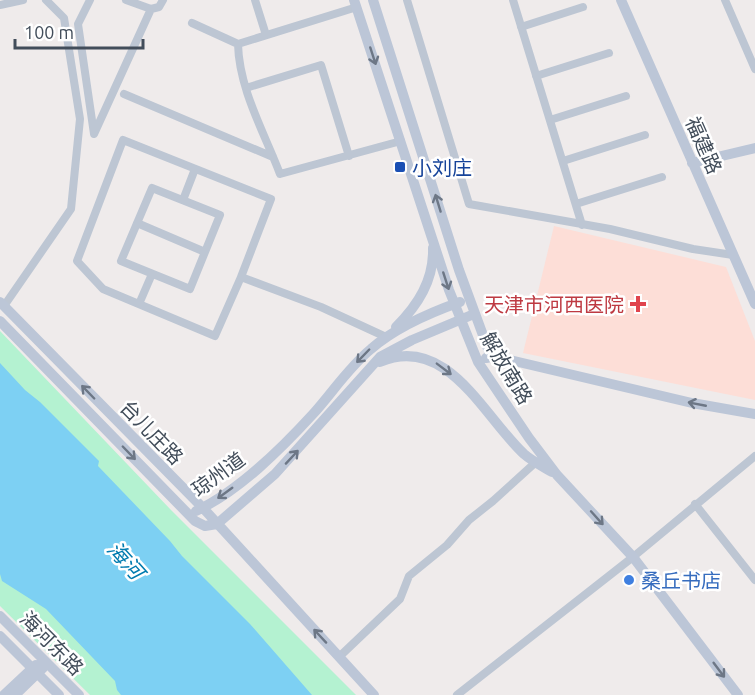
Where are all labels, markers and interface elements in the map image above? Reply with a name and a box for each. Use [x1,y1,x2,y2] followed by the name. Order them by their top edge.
[15,12,142,50] scale bar
[24,22,74,42] text: 100 m
[368,46,379,65] one-way arrow
[681,113,727,177] street label: 福建路
[412,156,472,179] place label: 小刘庄
[393,160,407,174] marker: 小刘庄
[432,194,443,213] one-way arrow
[441,271,452,290] one-way arrow
[484,293,624,316] place label: 天津市河西医院
[629,295,647,313] marker: 天津市河西医院
[477,328,537,408] street label: 解放南路
[356,349,371,364] one-way arrow
[436,362,452,375] one-way arrow
[81,384,95,399] one-way arrow
[116,395,188,469] street label: 台儿庄路
[688,398,708,409] one-way arrow
[121,446,136,461] one-way arrow
[187,447,249,501] street label: 琼州道
[284,450,298,465] one-way arrow
[218,487,234,500] one-way arrow
[589,510,603,525] one-way arrow
[103,536,152,587] water label: 海河
[641,569,721,592] place label: 桑丘书店
[622,573,636,587] marker: 桑丘书店
[16,607,88,679] street label: 海河东路
[313,629,327,644] one-way arrow
[712,661,725,677] one-way arrow

